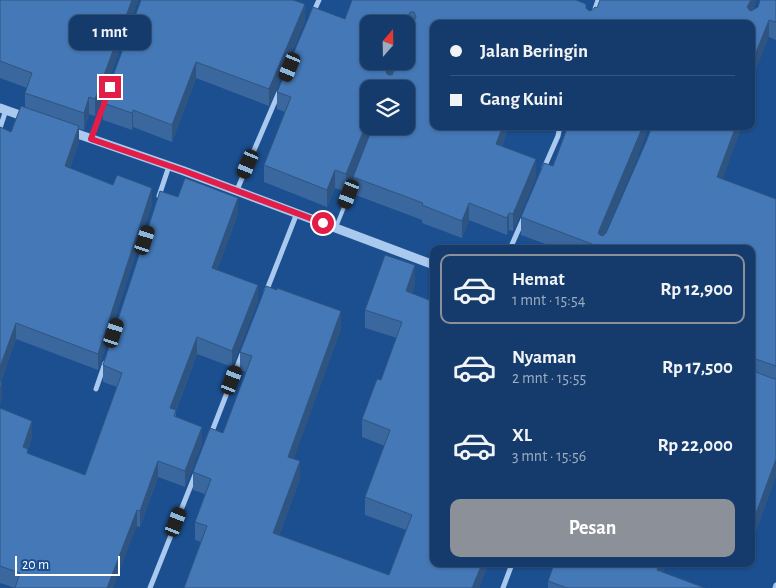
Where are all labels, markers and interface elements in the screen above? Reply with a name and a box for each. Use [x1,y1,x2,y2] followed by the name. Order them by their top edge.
[69,14,151,49] callout: 1 mnt
[360,15,415,70] north arrow
[360,15,415,135] map controls
[93,24,127,40] text: 1 mnt
[480,42,588,61] text: Jalan Beringin
[277,50,302,84] car
[99,76,121,98] route end
[360,80,415,135] button: layers
[480,90,563,109] text: Gang Kuini
[235,147,260,181] car
[336,177,361,211] car
[312,212,334,234] route start
[133,223,156,257] car
[452,267,497,312] icon: car
[512,270,565,289] text: Hemat
[660,280,733,299] text: Rp 12,900
[512,292,585,308] text: 1 mnt · 15:54
[102,316,125,350] car
[452,345,497,390] icon: car
[512,348,576,367] text: Nyaman
[662,358,733,377] text: Rp 17,500
[219,363,244,397] car
[512,370,586,386] text: 2 mnt · 15:55
[452,423,497,468] icon: car
[512,426,532,445] text: XL
[658,436,733,455] text: Rp 22,000
[512,448,586,464] text: 3 mnt · 15:56
[450,499,735,557] button: Pesan
[163,505,188,539] car
[15,553,120,576] scale bar
[22,558,49,572] text: 20 m

